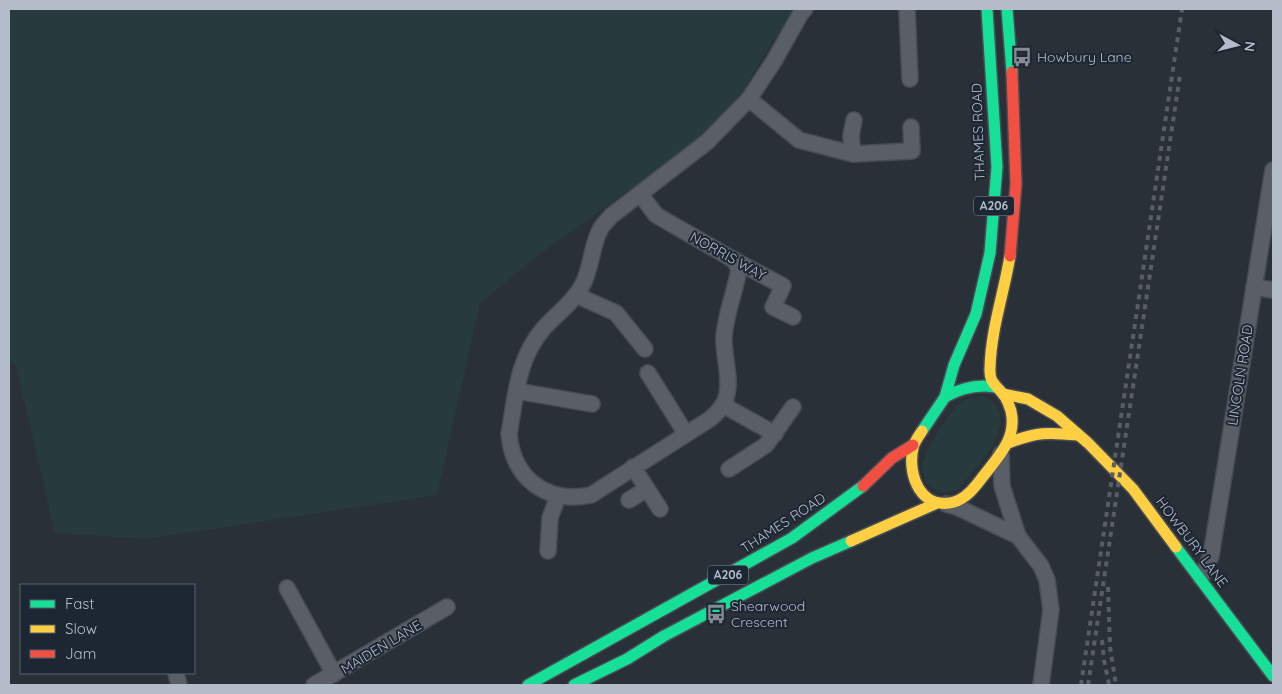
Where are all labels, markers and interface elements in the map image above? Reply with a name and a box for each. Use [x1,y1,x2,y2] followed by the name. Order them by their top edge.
[1212,20,1262,70] north arrow
[1240,40,1259,53] text: N
[1011,46,1033,68] bus stop icon: Howbury Lane
[1037,48,1132,66] place label: Howbury Lane
[967,83,989,181] street label: THAMES ROAD
[974,197,1014,216] road number: A206
[687,228,769,284] street label: NORRIS WAY
[1223,323,1257,427] street label: LINCOLN ROAD
[737,489,829,557] street label: THAMES ROAD
[1152,493,1232,591] street label: HOWBURY LANE
[708,566,748,584] road number: A206
[20,584,195,674] legend
[65,594,94,613] text: Fast
[731,597,805,631] place label: Shearwood Crescent
[705,603,727,625] bus stop icon: Shearwood Crescent
[337,616,425,678] street label: MAIDEN LANE
[65,619,97,638] text: Slow
[65,644,96,663] text: Jam

